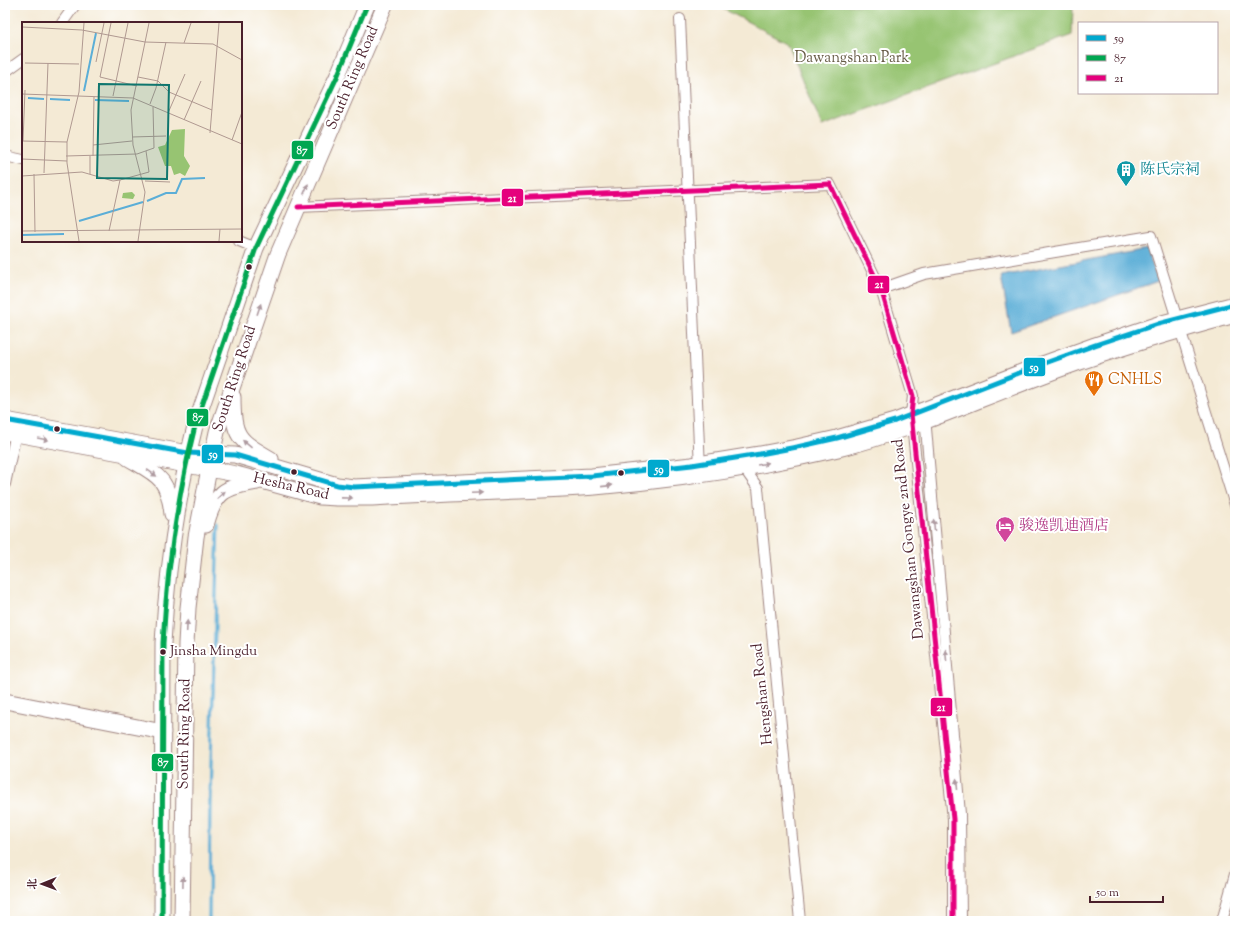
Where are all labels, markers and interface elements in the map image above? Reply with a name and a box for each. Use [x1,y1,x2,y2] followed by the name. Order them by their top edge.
[22,22,242,242] inset map
[322,22,385,133] street label: South Ring Road
[1078,22,1218,94] legend
[1113,30,1124,48] text: 59
[794,48,910,69] park label: Dawangshan Park
[1114,50,1126,68] text: 87
[1114,70,1124,88] text: 21
[291,140,314,160] line badge: 87
[296,143,308,159] text: 87
[1115,159,1137,187] building icon: 陈氏宗祠
[1140,160,1200,181] place label: 陈氏宗祠
[303,183,309,194] one-way arrow
[501,188,524,207] line badge: 21
[508,191,517,207] text: 21
[244,262,254,272] unlabelled marker
[867,275,890,294] line badge: 21
[875,277,884,293] text: 21
[256,303,262,315] one-way arrow
[208,323,262,435] street label: South Ring Road
[1023,357,1046,377] line badge: 59
[1028,360,1039,376] text: 59
[1083,369,1105,397] restaurant icon: CNHLS
[1108,370,1162,391] place label: CNHLS
[186,408,209,427] line badge: 87
[192,410,204,426] text: 87
[52,424,62,434] unlabelled marker
[37,436,49,442] one-way arrow
[888,437,930,640] street label: Dawangshan Gongye 2nd Road
[242,440,253,449] one-way arrow
[201,444,224,464] line badge: 59
[207,447,218,463] text: 59
[647,459,670,478] line badge: 59
[757,461,769,467] one-way arrow
[653,462,664,478] text: 59
[289,467,299,477] unlabelled marker
[251,468,332,506] street label: Hesha Road
[616,468,626,478] unlabelled marker
[146,469,157,477] one-way arrow
[601,483,613,489] one-way arrow
[471,489,483,496] one-way arrow
[216,491,226,500] one-way arrow
[341,495,354,501] one-way arrow
[994,515,1016,543] hotel icon: 骏逸凯迪酒店
[1019,516,1109,537] place label: 骏逸凯迪酒店
[931,519,938,531] one-way arrow
[184,620,191,632] one-way arrow
[169,642,257,662] place label: Jinsha Mingdu
[747,642,779,746] street label: Hengshan Road
[158,647,168,657] marker: Jinsha Mingdu
[943,649,949,661] one-way arrow
[174,678,196,790] street label: South Ring Road
[930,697,953,717] line badge: 21
[937,700,946,716] text: 21
[151,753,174,772] line badge: 87
[157,755,169,771] text: 87
[954,778,961,790] one-way arrow
[22,864,62,904] north arrow
[180,875,186,888] one-way arrow
[1090,878,1163,904] scale bar
[25,879,41,890] text: 北
[1095,884,1119,902] text: 50 m

